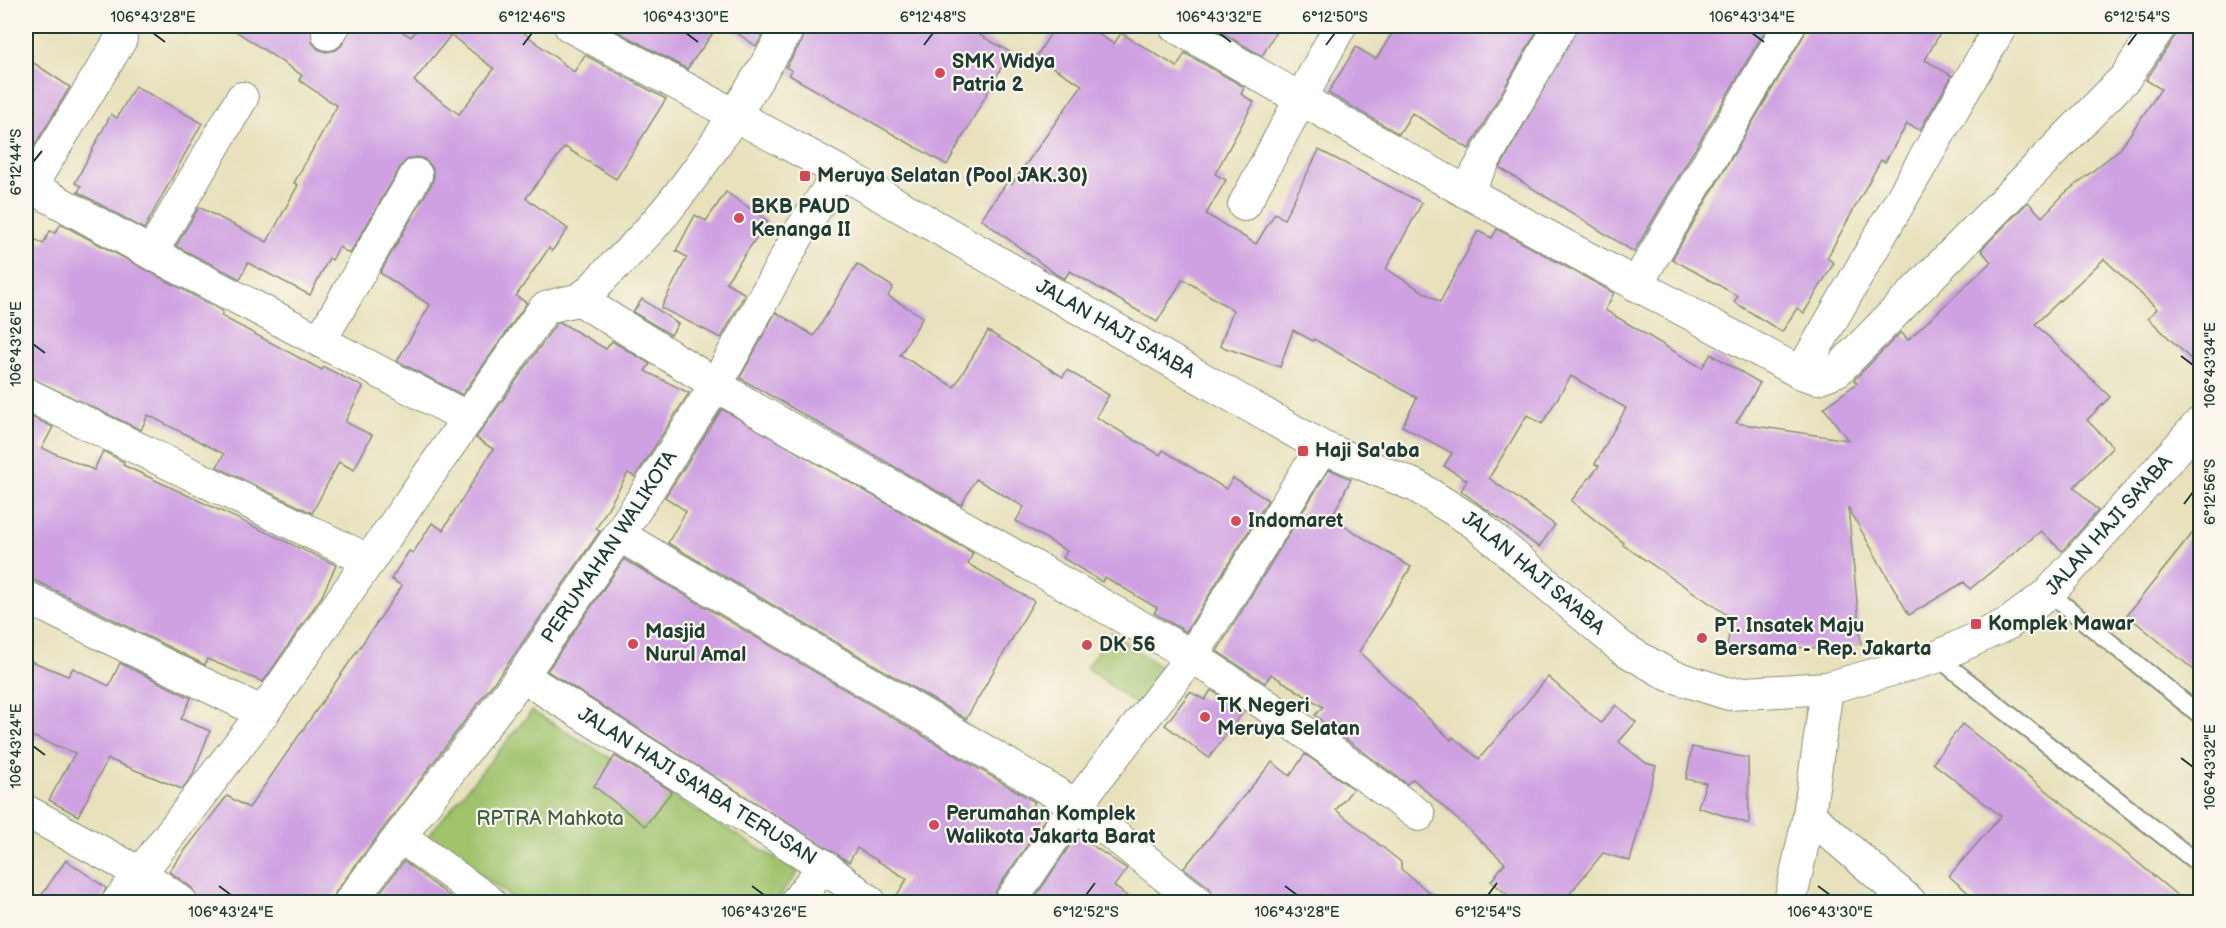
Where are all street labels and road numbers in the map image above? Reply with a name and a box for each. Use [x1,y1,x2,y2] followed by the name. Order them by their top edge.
[1032,274,1200,384] street label: JALAN HAJI SA'ABA
[536,445,683,648] street label: PERUMAHAN WALIKOTA
[2041,450,2178,600] street label: JALAN HAJI SA'ABA
[1458,506,1610,640] street label: JALAN HAJI SA'ABA
[573,702,821,870] street label: JALAN HAJI SA'ABA TERUSAN

